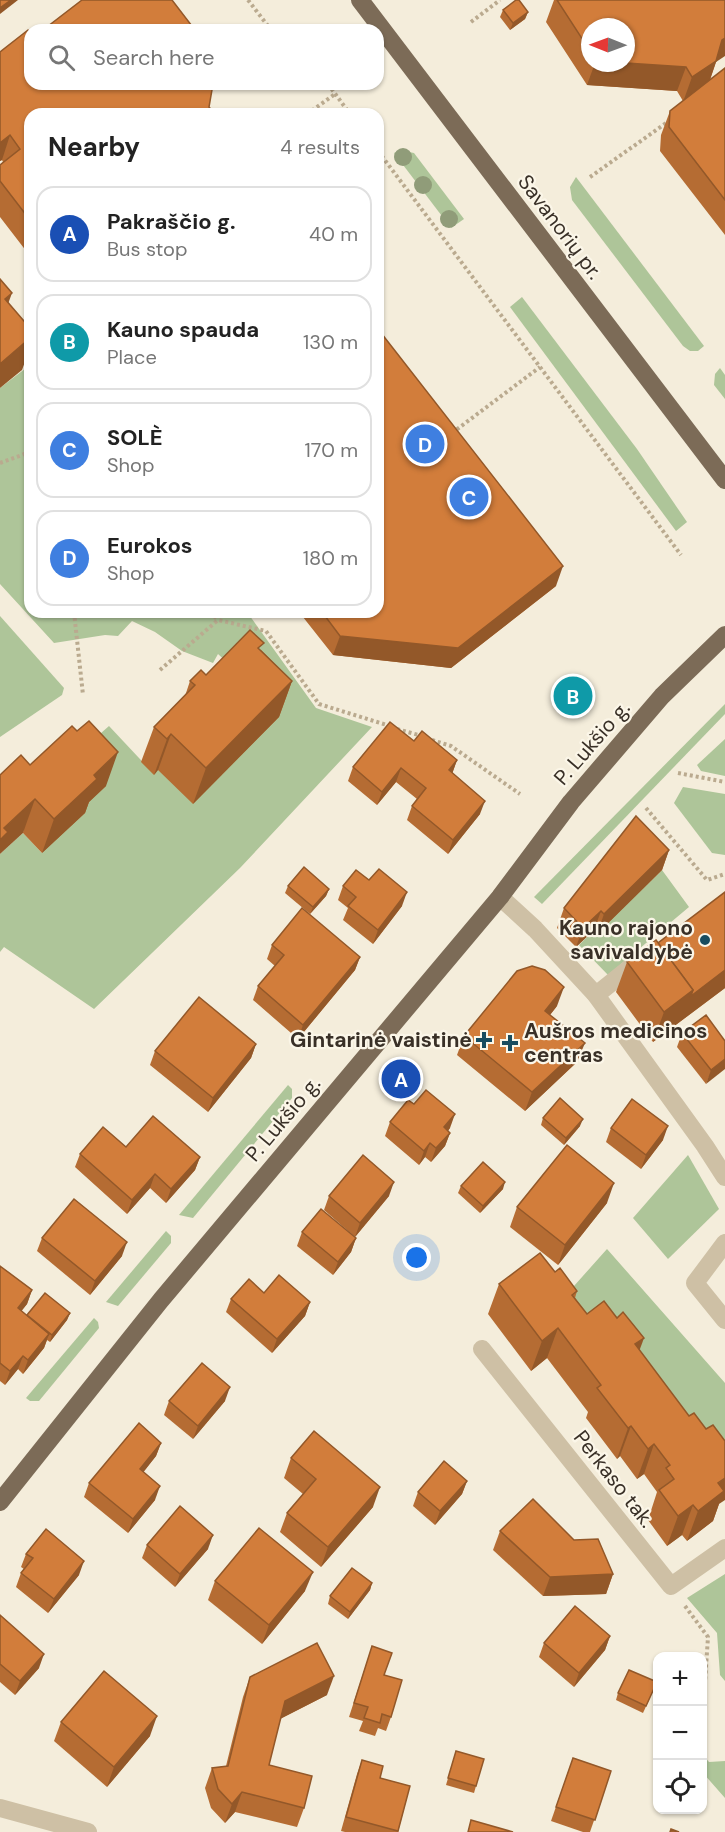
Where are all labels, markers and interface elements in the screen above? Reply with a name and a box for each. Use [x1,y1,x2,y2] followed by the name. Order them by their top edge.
[581,18,635,72] north arrow
[24,24,384,90] search box
[45,41,78,74] icon: search
[93,43,214,72] text: Search here
[48,130,140,164] text: Nearby
[280,134,360,160] text: 4 results
[511,169,609,285] street label: Savanorių pr.
[107,207,236,236] text: Pakraščio g.
[62,221,77,247] text: A
[309,221,358,247] text: 40 m
[107,236,187,262] text: Bus stop
[107,315,259,344] text: Kauno spauda
[63,329,76,355] text: B
[303,329,358,355] text: 130 m
[107,344,157,370] text: Place
[406,422,444,466] pin: D
[107,423,163,452] text: SOLÈ
[62,437,77,463] text: C
[305,437,358,463] text: 170 m
[107,452,154,478] text: Shop
[450,474,488,520] pin: C
[107,531,193,560] text: Eurokos
[62,545,77,571] text: D
[303,545,358,571] text: 180 m
[107,560,154,586] text: Shop
[554,674,592,718] pin: B
[548,695,636,791] street label: P. Lukšio g.
[559,914,693,966] place label: Kauno rajono savivaldybė
[698,933,712,947] marker: Kauno rajono savivaldybė
[524,1017,708,1069] place label: Aušros medicinos centras
[290,1026,472,1054] place label: Gintarinė vaistinė
[477,1033,491,1047] marker: Gintarinė vaistinė
[501,1034,519,1052] marker: Aušros medicinos centras
[382,1056,420,1102] pin: A
[239,1071,327,1167] street label: P. Lukšio g.
[402,1243,431,1272] your location
[567,1425,661,1533] street label: Perkaso tak.
[653,1652,707,1814] map controls
[653,1652,707,1706] button: +
[653,1706,707,1760] button: −
[653,1760,707,1814] button: locate

